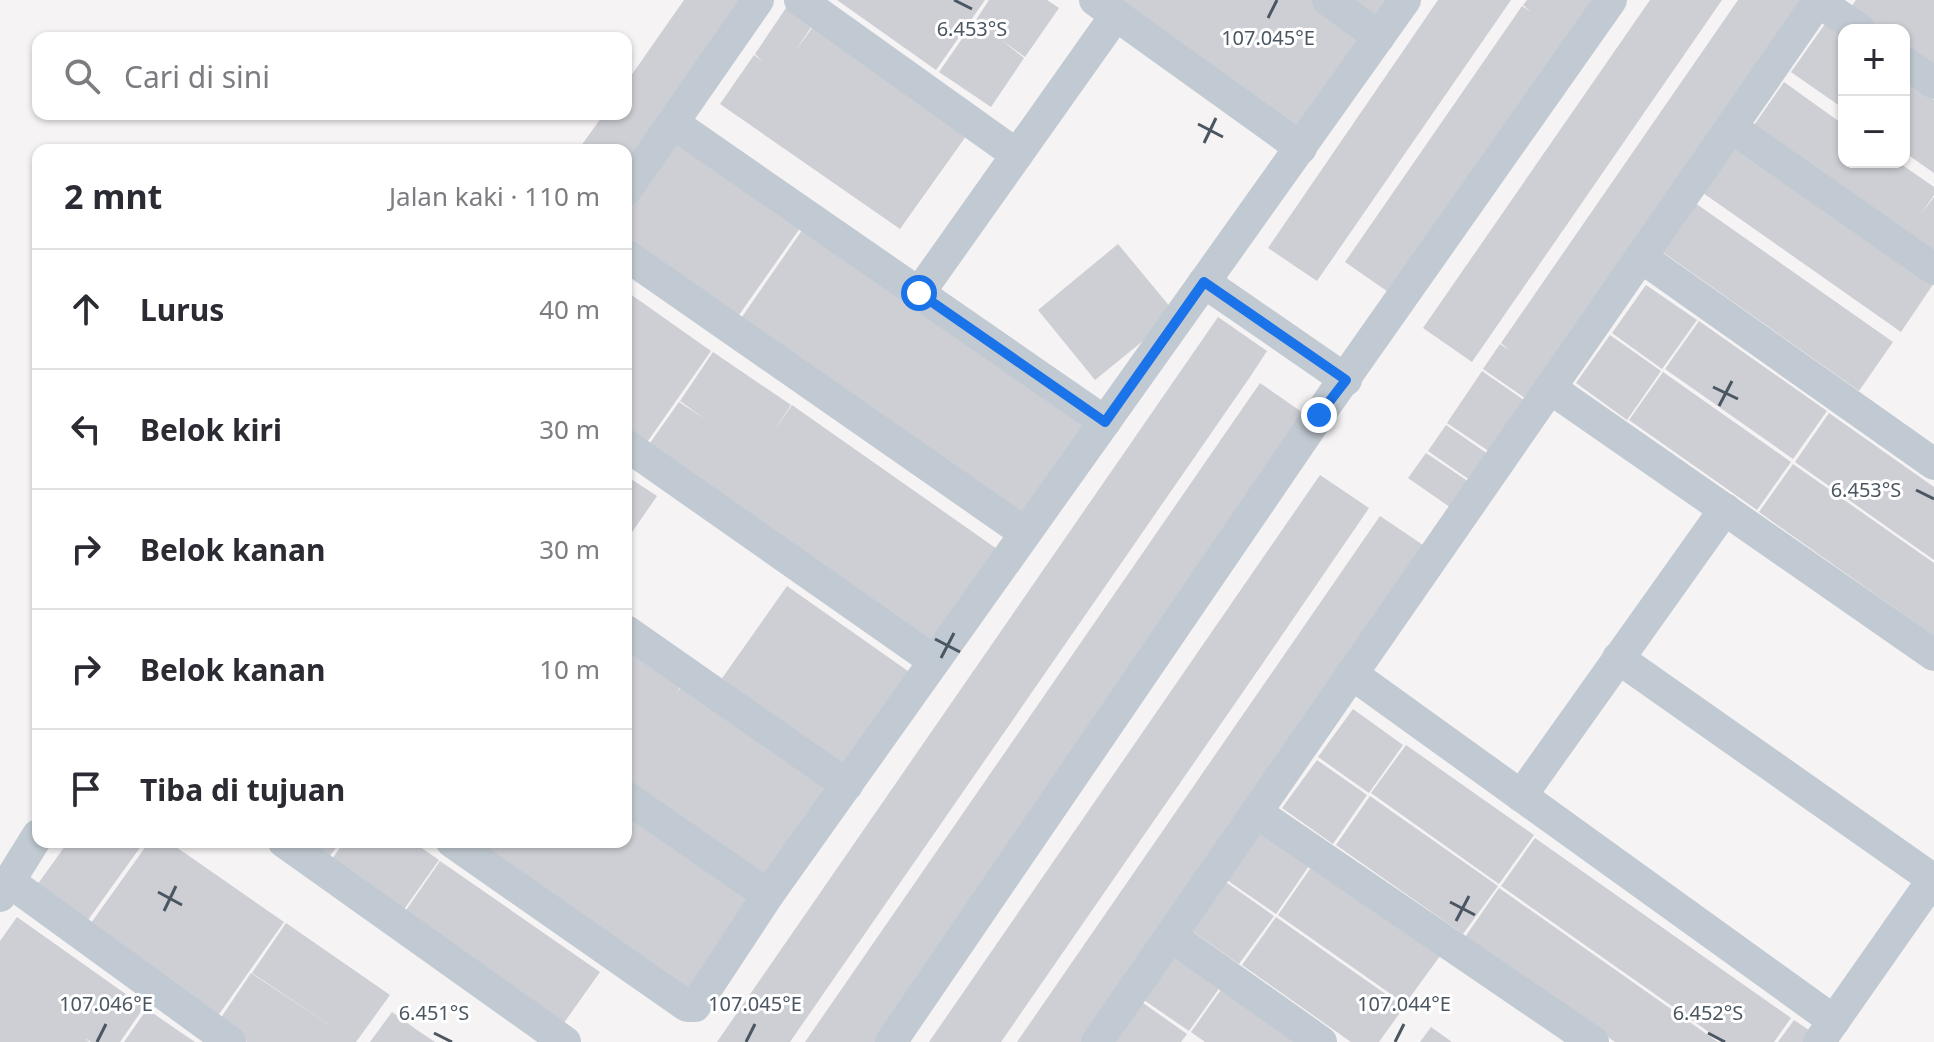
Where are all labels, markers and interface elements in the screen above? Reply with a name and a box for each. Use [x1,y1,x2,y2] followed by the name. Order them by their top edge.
[937,15,1007,42] text: 6.453°S
[1221,24,1315,51] text: 107.045°E
[1838,24,1910,168] map controls
[1838,24,1910,96] button: +
[32,32,632,120] search box
[60,54,104,98] icon: search
[124,56,270,97] text: Cari di sini
[1838,96,1910,168] button: −
[64,173,162,219] text: 2 mnt
[389,178,600,214] text: Jalan kaki · 110 m
[901,275,937,311] route start
[64,287,108,331] icon: ahead
[140,289,224,330] text: Lurus
[539,291,600,327] text: 40 m
[1301,397,1337,433] route end
[64,407,108,451] icon: left
[140,409,282,450] text: Belok kiri
[539,411,600,447] text: 30 m
[1831,476,1901,503] text: 6.453°S
[64,527,108,571] icon: right
[140,529,326,570] text: Belok kanan
[539,531,600,567] text: 30 m
[64,647,108,691] icon: right
[140,649,326,690] text: Belok kanan
[539,651,600,687] text: 10 m
[64,767,108,811] icon: arrive
[140,769,345,810] text: Tiba di tujuan
[59,990,153,1017] text: 107.046°E
[708,990,802,1017] text: 107.045°E
[1357,990,1451,1017] text: 107.044°E
[399,999,469,1026] text: 6.451°S
[1673,999,1743,1026] text: 6.452°S

